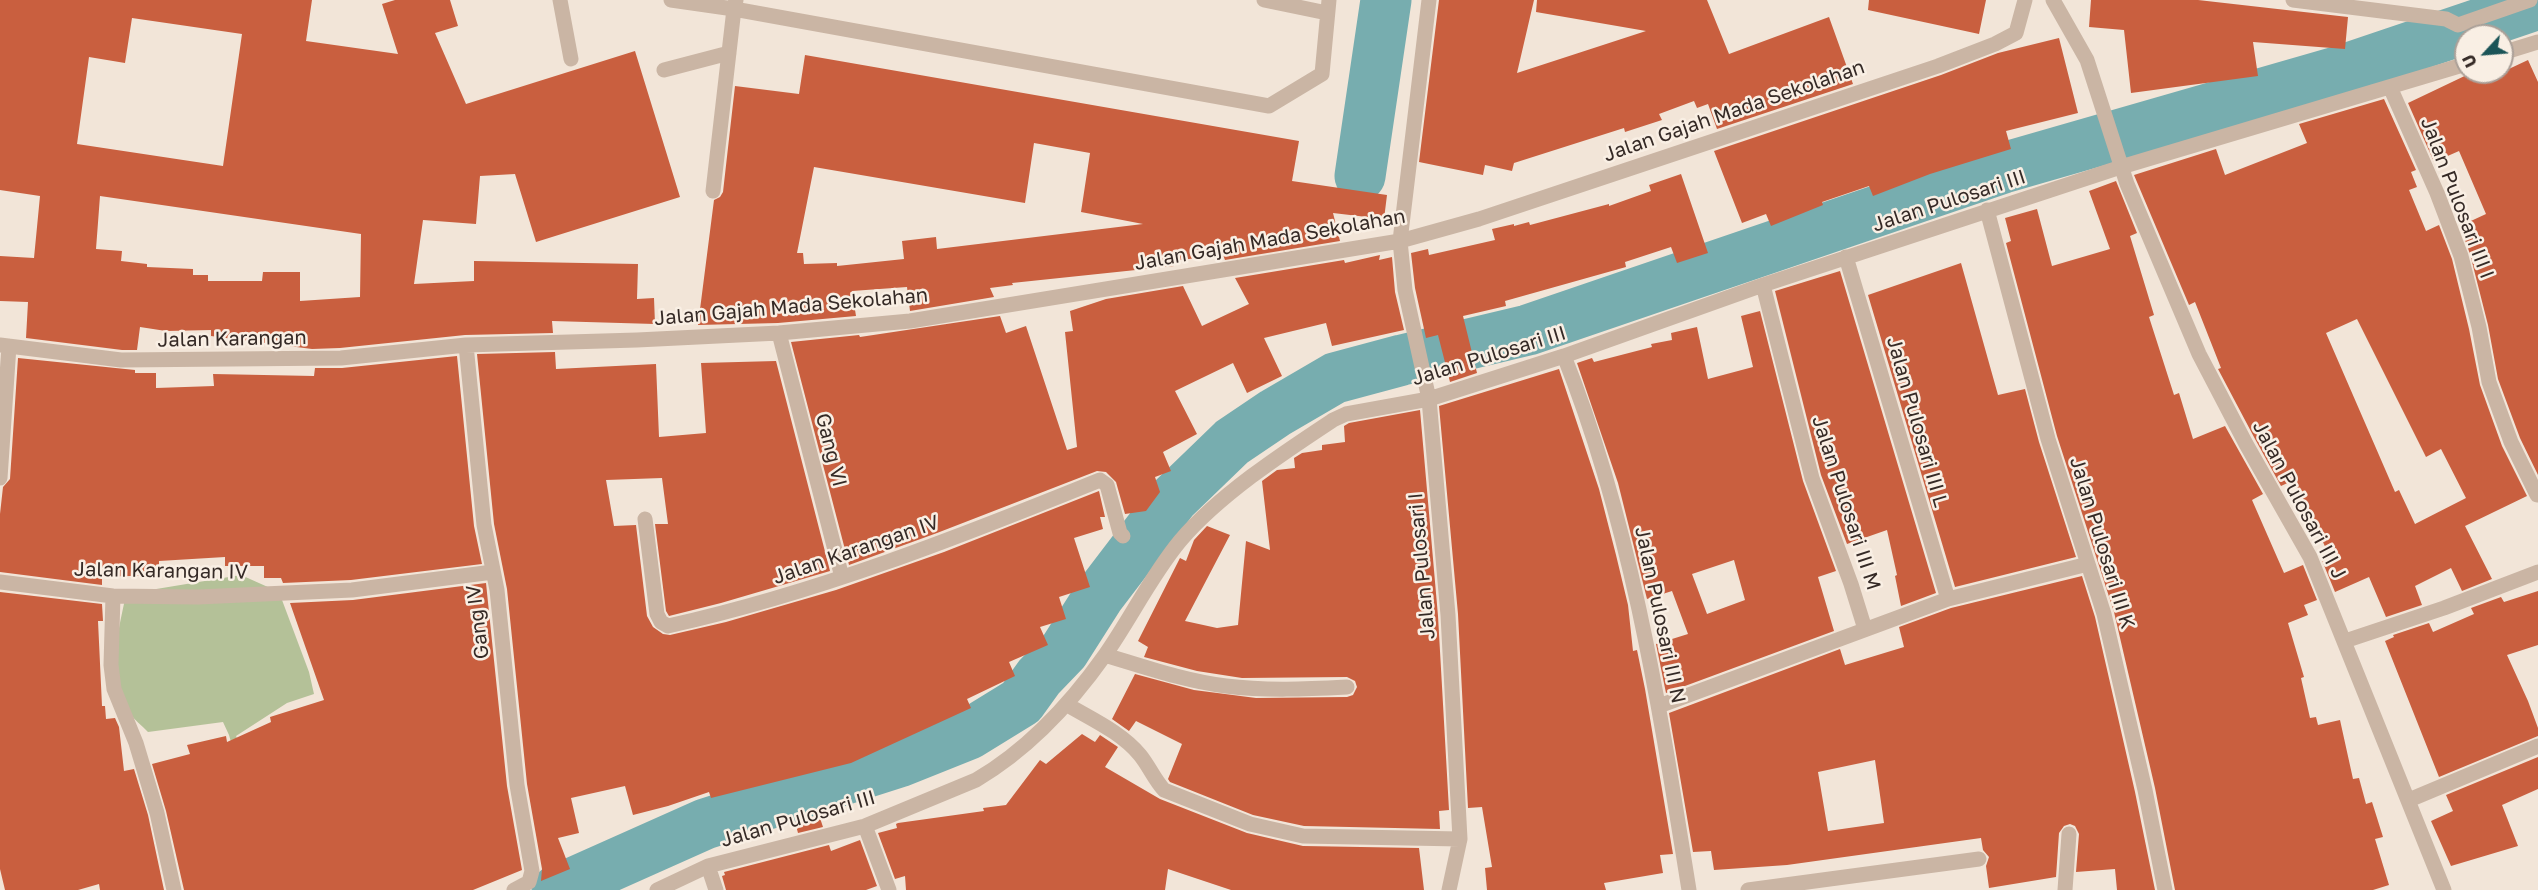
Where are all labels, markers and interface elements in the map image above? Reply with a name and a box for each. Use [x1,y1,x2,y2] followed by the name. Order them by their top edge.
[2454,24,2514,84] north arrow
[2458,51,2481,71] text: U
[1600,55,1868,167] street label: Jalan Gajah Mada Sekolahan
[2415,114,2499,282] street label: Jalan Pulosari III I
[1869,165,2029,237] street label: Jalan Pulosari III
[1133,204,1407,276] street label: Jalan Gajah Mada Sekolahan
[653,283,929,331] street label: Jalan Gajah Mada Sekolahan
[1409,321,1569,391] street label: Jalan Pulosari III
[157,326,307,352] street label: Jalan Karangan
[1881,334,1953,510] street label: Jalan Pulosari III L
[810,411,852,489] street label: Gang VI
[1806,413,1886,593] street label: Jalan Pulosari III M
[2247,417,2351,583] street label: Jalan Pulosari III J
[2064,454,2140,632] street label: Jalan Pulosari III K
[1404,492,1440,640] street label: Jalan Pulosari I
[770,510,942,590] street label: Jalan Karangan IV
[1630,525,1690,705] street label: Jalan Pulosari III N
[74,557,248,585] street label: Jalan Karangan IV
[462,583,494,661] street label: Gang IV
[718,785,878,853] street label: Jalan Pulosari III

